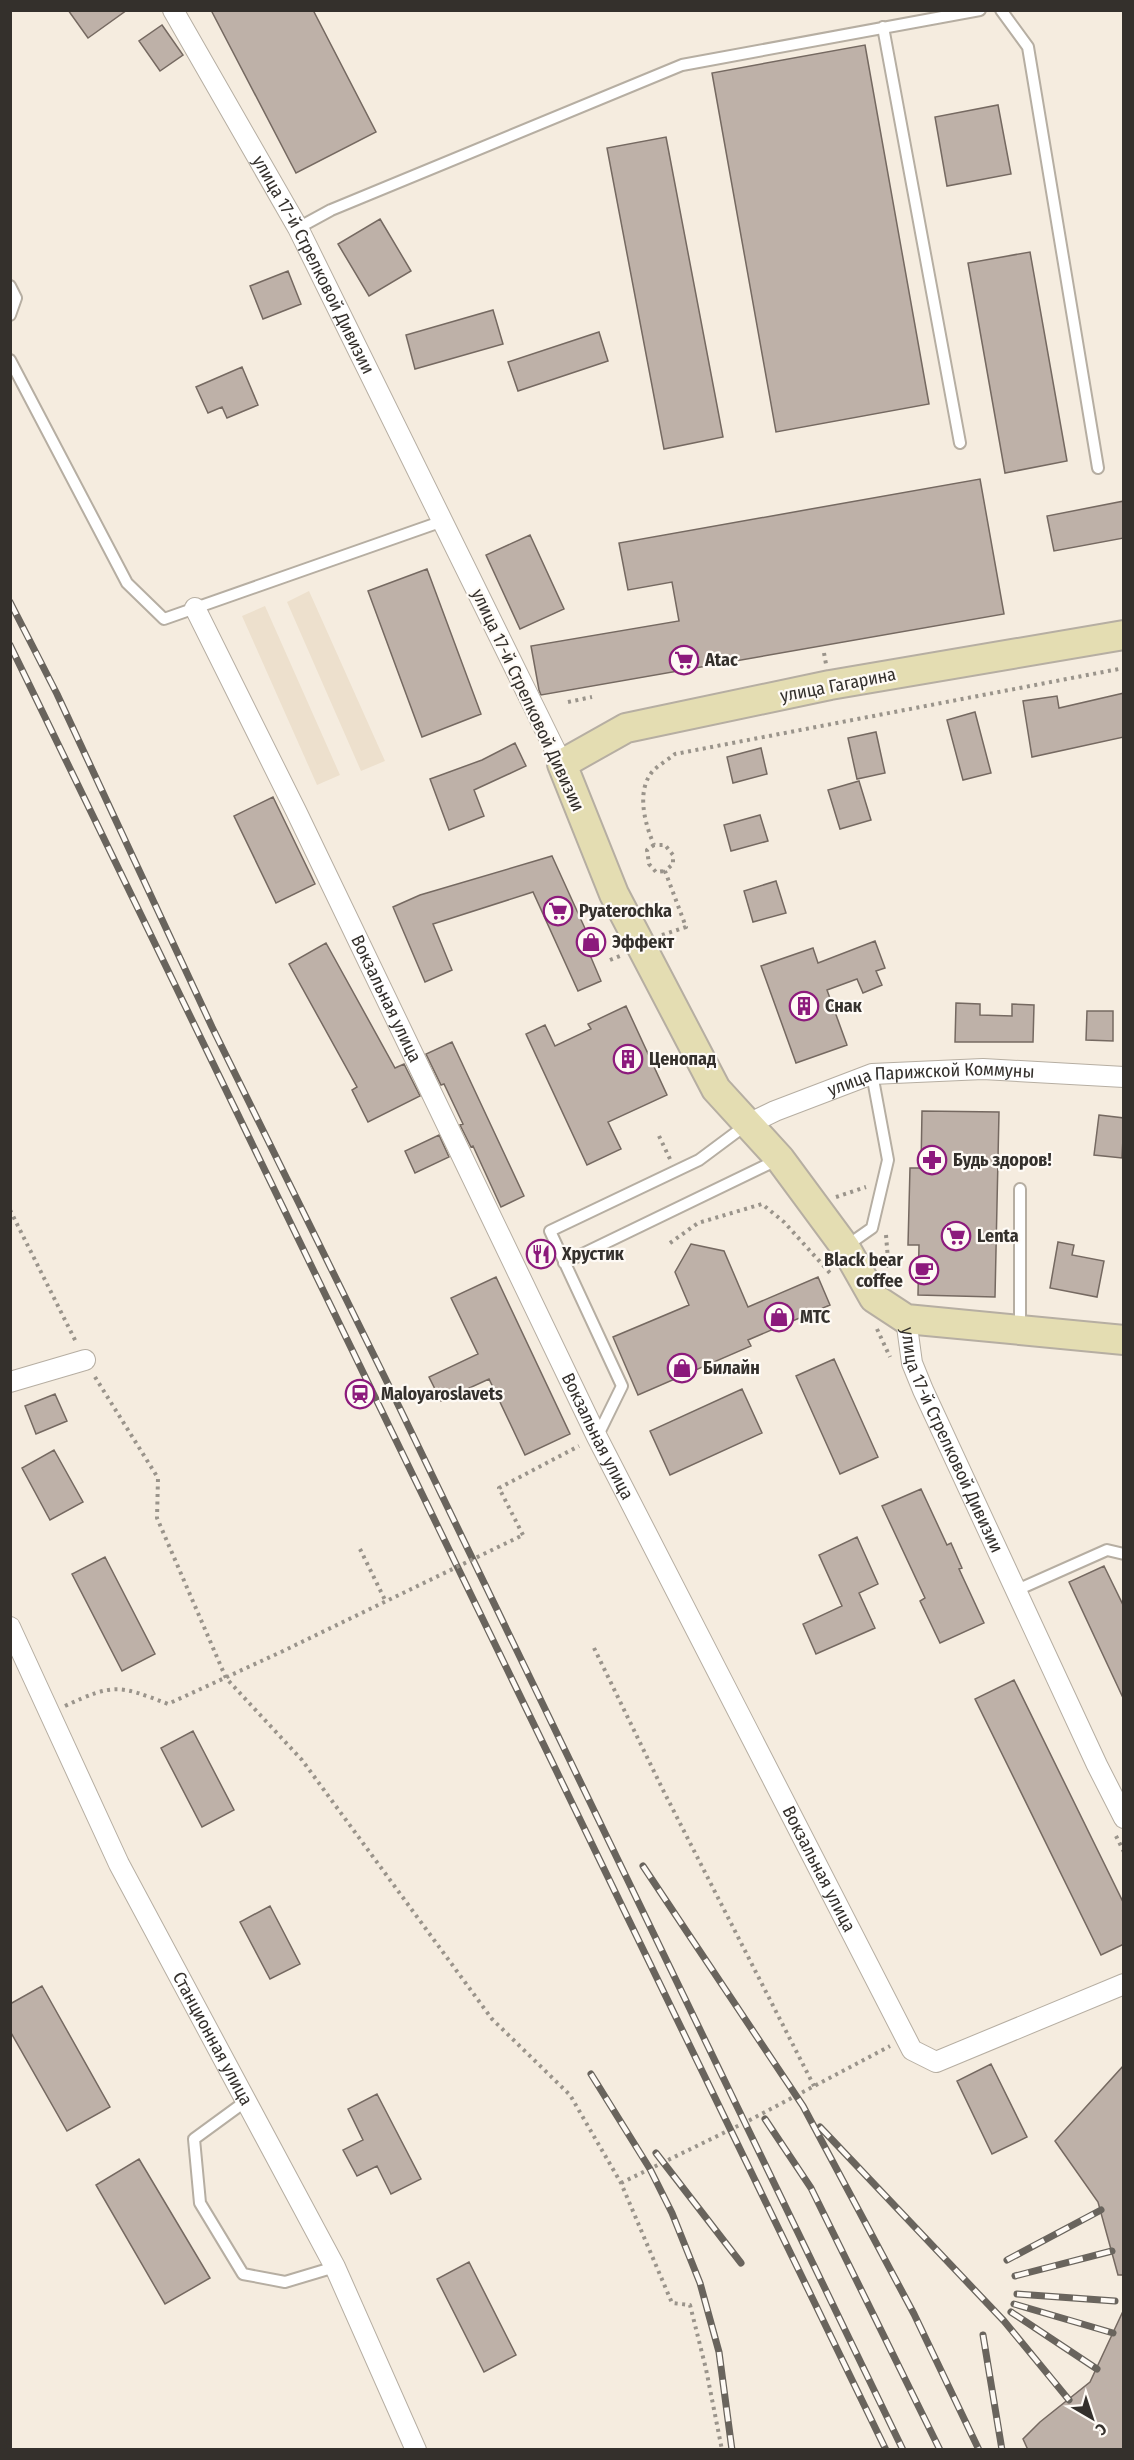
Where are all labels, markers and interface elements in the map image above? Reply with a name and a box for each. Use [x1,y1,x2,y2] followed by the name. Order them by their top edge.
[248,151,379,378] street label: улица 17-й Стрелковой Дивизии
[467,585,589,815] street label: улица 17-й Стрелковой Дивизии
[668,644,700,676] supermarket icon: Atac
[704,649,738,671] place label: Atac
[778,663,898,707] street label: улица Гагарина
[542,895,574,927] supermarket icon: Pyaterochka
[579,900,672,922] place label: Pyaterochka
[575,926,607,958] shop icon: Эффект
[346,931,426,1066] street label: Вокзальная улица
[612,931,674,953] place label: Эффект
[788,990,820,1022] building icon: Снак
[825,995,863,1017] place label: Снак
[612,1043,644,1075] building icon: Ценопад
[649,1048,716,1070] place label: Ценопад
[824,1058,1035,1101] street label: улица Парижской Коммуны
[916,1144,948,1176] pharmacy icon: Будь здоров!
[953,1149,1052,1171] place label: Будь здоров!
[940,1220,972,1252] supermarket icon: Lenta
[977,1225,1019,1247] place label: Lenta
[525,1238,557,1270] restaurant icon: Хрустик
[561,1243,625,1265] place label: Хрустик
[824,1249,903,1292] place label: Black bear coffee
[908,1254,940,1286] cafe icon: Black bear coffee
[763,1301,795,1333] shop icon: МТС
[800,1306,831,1328] place label: МТС
[896,1326,1008,1556] street label: улица 17-й Стрелковой Дивизии
[666,1352,698,1384] shop icon: Билайн
[703,1357,760,1379] place label: Билайн
[557,1369,638,1504] street label: Вокзальная улица
[344,1378,376,1410] station icon: Maloyaroslavets
[381,1383,503,1405] place label: Maloyaroslavets
[777,1802,861,1936] street label: Вокзальная улица
[168,1968,257,2109] street label: Станционная улица
[1062,2388,1122,2448] north arrow
[1091,2419,1110,2440] text: С

